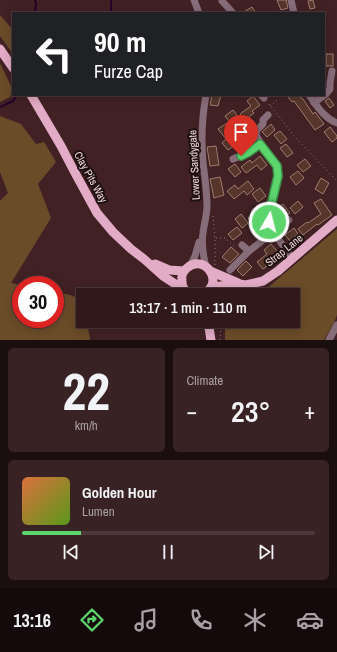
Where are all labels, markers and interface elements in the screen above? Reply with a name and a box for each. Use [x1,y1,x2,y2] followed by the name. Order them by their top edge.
[94,23,146,61] text: 90 m
[28,28,80,80] icon: left
[94,59,163,84] text: Furze Cap
[224,115,258,156] pin
[230,121,252,143] icon: arrive
[185,130,203,200] street label: Lower Sandygate
[71,149,111,205] street label: Clay Pits Way
[248,201,290,243] position arrow
[262,231,306,269] street label: Strap Lane
[12,276,64,328] speed limit sign: 30
[129,297,247,318] text: 13:17 · 1 min · 110 m
[63,356,110,426] text: 22
[187,372,223,389] text: Climate
[231,391,270,431] text: 23°
[187,396,197,426] text: −
[304,396,315,426] text: +
[75,417,98,434] text: km/h
[82,482,157,503] text: Golden Hour
[82,503,115,520] text: Lumen
[60,541,82,563] icon: previous
[157,541,179,563] icon: pause
[255,541,277,563] icon: next
[78,606,106,634] icon: directions
[132,606,160,634] icon: music
[187,606,215,634] icon: phone
[241,606,269,634] icon: climate
[296,606,324,634] icon: car
[13,608,51,633] text: 13:16

